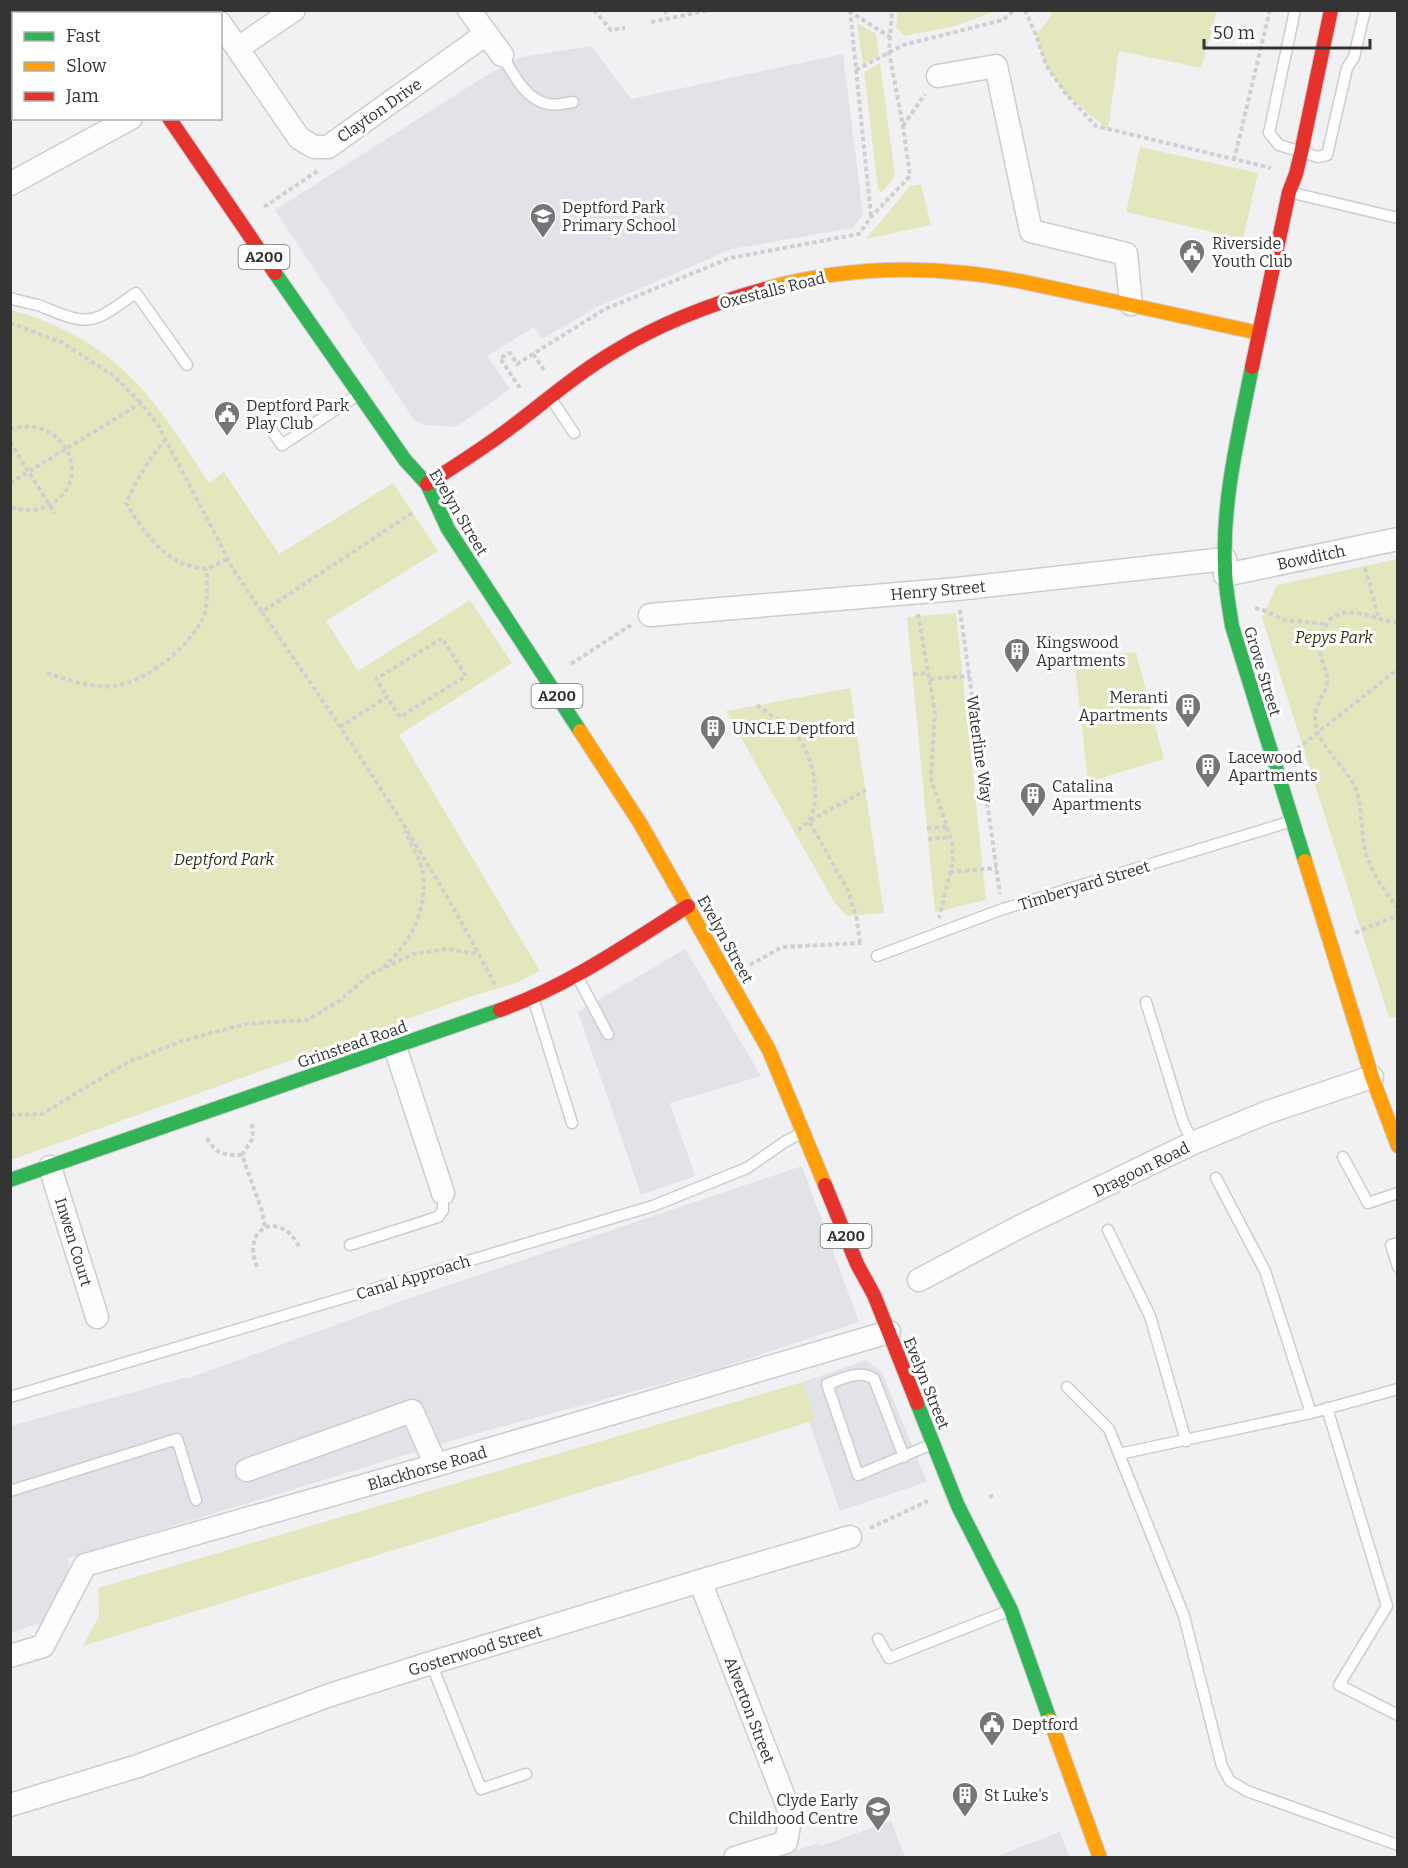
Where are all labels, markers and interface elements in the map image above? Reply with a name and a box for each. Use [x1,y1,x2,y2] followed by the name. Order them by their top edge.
[12,12,222,120] legend
[1204,12,1370,50] scale bar
[1213,22,1255,44] text: 50 m
[66,25,101,47] text: Fast
[66,55,107,77] text: Slow
[333,74,425,146] street label: Clayton Drive
[65,85,99,107] text: Jam
[562,198,677,235] place label: Deptford Park Primary School
[528,201,558,239] school or university icon: Deptford Park Primary School
[1212,234,1293,271] place label: Riverside Youth Club
[1177,237,1207,275] public building icon: Riverside Youth Club
[238,245,290,269] road number: A200
[717,268,827,313] street label: Oxestalls Road
[246,396,349,433] place label: Deptford Park Play Club
[212,399,242,437] public building icon: Deptford Park Play Club
[425,466,492,559] street label: Evelyn Street
[1275,541,1347,574] street label: Bowditch
[890,577,987,604] street label: Henry Street
[1240,624,1285,718] street label: Grove Street
[1295,628,1373,647] park label: Pepys Park
[1036,633,1126,670] place label: Kingswood Apartments
[1002,636,1032,674] building icon: Kingswood Apartments
[532,684,582,708] road number: A200
[1078,688,1168,725] place label: Meranti Apartments
[1173,691,1203,729] building icon: Meranti Apartments
[963,694,997,804] street label: Waterline Way
[698,713,728,751] building icon: UNCLE Deptford
[732,719,856,738] place label: UNCLE Deptford
[1228,748,1318,785] place label: Lacewood Apartments
[1193,751,1223,789] building icon: Lacewood Apartments
[1052,777,1142,814] place label: Catalina Apartments
[1018,780,1048,818] building icon: Catalina Apartments
[174,850,275,869] park label: Deptford Park
[1016,856,1152,914] street label: Timberyard Street
[694,892,758,987] street label: Evelyn Street
[295,1017,410,1072] street label: Grinstead Road
[1090,1138,1193,1201] street label: Dragoon Road
[51,1195,96,1289] street label: Inwen Court
[820,1224,872,1248] road number: A200
[354,1251,472,1304] street label: Canal Approach
[899,1334,954,1432] street label: Evelyn Street
[365,1442,489,1495] street label: Blackhorse Road
[406,1621,545,1680] street label: Gosterwood Street
[720,1654,779,1766] street label: Alverton Street
[977,1709,1007,1747] public building icon: Deptford
[1012,1715,1079,1734] place label: Deptford
[950,1780,980,1818] building icon: St Luke's
[984,1786,1049,1805] place label: St Luke's
[728,1791,859,1828] place label: Clyde Early Childhood Centre
[863,1794,893,1832] school or university icon: Clyde Early Childhood Centre

